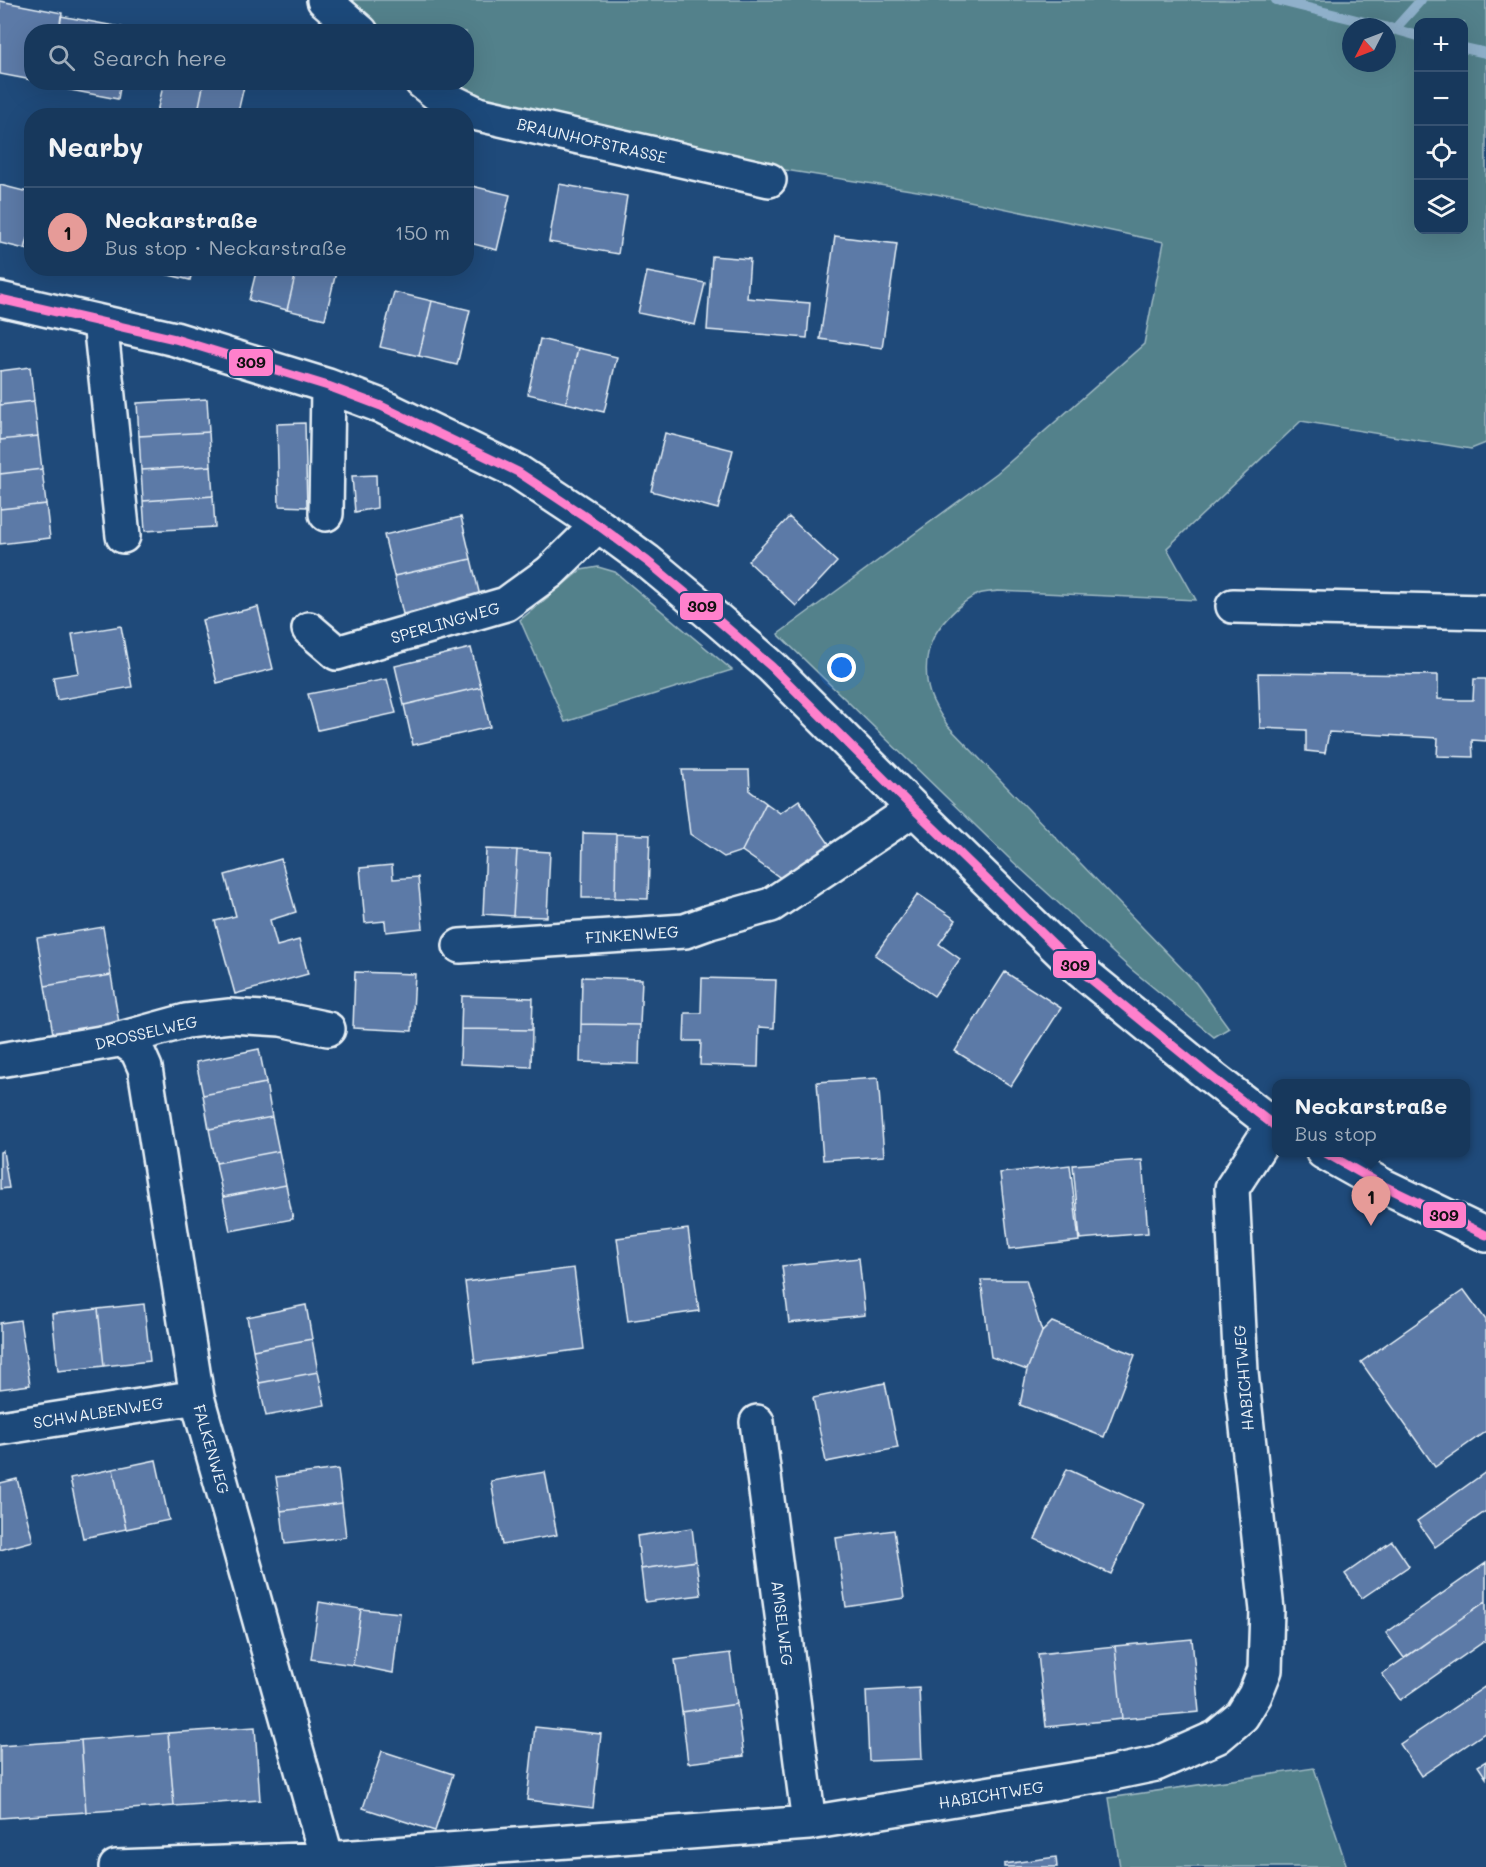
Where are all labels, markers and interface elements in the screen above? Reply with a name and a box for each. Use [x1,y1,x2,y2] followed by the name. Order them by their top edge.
[1342,18,1396,72] north arrow
[1414,18,1468,234] map controls
[1414,18,1468,72] button: +
[24,24,474,90] search box
[45,41,78,74] icon: search
[93,43,227,72] text: Search here
[1414,72,1468,126] button: −
[515,113,669,167] street label: BRAUNHOFSTRASSE
[1414,126,1468,180] button: locate
[48,130,143,164] text: Nearby
[1414,180,1468,234] button: layers
[105,205,258,234] text: Neckarstraße
[63,219,72,245] text: 1
[395,219,450,245] text: 150 m
[105,234,347,260] text: Bus stop · Neckarstraße
[228,348,274,377] line badge: 309
[236,351,266,372] text: 309
[679,592,724,621] line badge: 309
[687,595,717,616] text: 309
[388,596,502,648] street label: SPERLINGWEG
[827,653,856,682] your location
[585,920,680,948] street label: FINKENWEG
[1052,950,1097,979] line badge: 309
[1060,954,1090,975] text: 309
[93,1010,199,1054] street label: DROSSELWEG
[1272,1079,1470,1157] popup
[1295,1091,1447,1120] text: Neckarstraße
[1295,1120,1377,1146] text: Bus stop
[1352,1176,1390,1226] pin: 1
[1422,1201,1467,1229] line badge: 309
[1429,1204,1459,1225] text: 309
[1228,1324,1258,1432] street label: HABICHTWEG
[31,1391,165,1433] street label: SCHWALBENWEG
[189,1402,235,1496] street label: FALKENWEG
[767,1579,799,1667] street label: AMSELWEG
[937,1775,1045,1813] street label: HABICHTWEG

